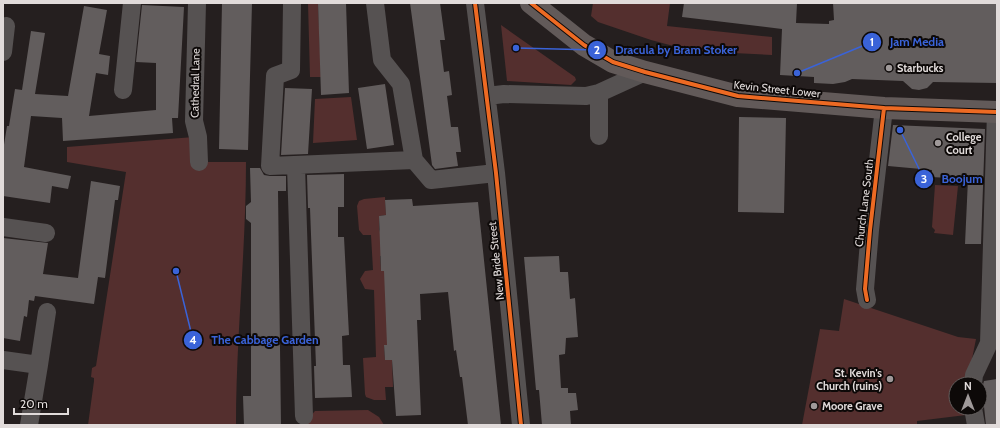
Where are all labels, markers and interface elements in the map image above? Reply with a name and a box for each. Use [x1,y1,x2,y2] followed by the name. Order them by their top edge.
[862,30,952,54] callout: Jam Media
[870,34,874,49] text: 1
[889,34,944,49] text: Jam Media
[587,38,745,62] callout: Dracula by Bram Stoker
[594,42,600,57] text: 2
[615,42,737,57] text: Dracula by Bram Stoker
[187,48,203,118] street label: Cathedral Lane
[897,61,944,75] place label: Starbucks
[884,63,894,73] marker: Starbucks
[733,77,822,101] street label: Kevin Street Lower
[946,130,982,157] place label: College Court
[933,138,943,148] marker: College Court
[852,158,876,248] street label: Church Lane South
[914,167,991,191] callout: Boojum
[921,171,927,186] text: 3
[941,171,983,186] text: Boojum
[485,221,507,301] street label: New Bride Street
[183,328,327,352] callout: The Cabbage Garden
[189,332,197,347] text: 4
[211,332,319,347] text: The Cabbage Garden
[816,366,882,393] place label: St. Kevin's Church (ruins)
[885,374,895,384] marker: St. Kevin's Church (ruins)
[948,376,988,416] north arrow
[964,379,972,393] text: N
[14,390,68,416] scale bar
[20,396,48,411] text: 20 m
[822,399,883,413] place label: Moore Grave
[809,401,819,411] marker: Moore Grave

